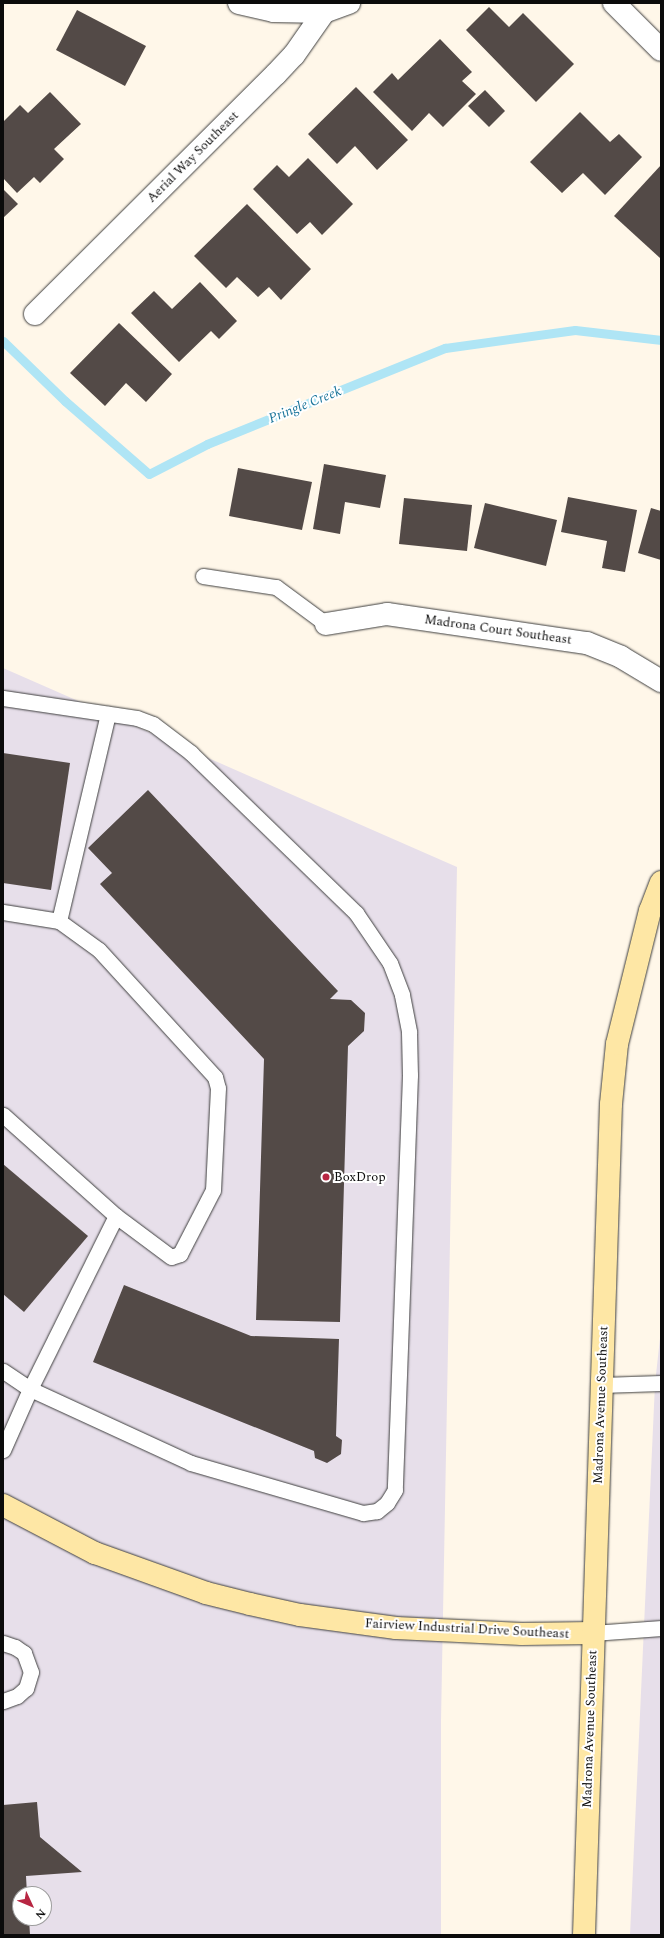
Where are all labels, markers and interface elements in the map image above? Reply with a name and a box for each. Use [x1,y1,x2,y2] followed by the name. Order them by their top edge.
[144,108,242,206] street label: Aerial Way Southeast
[266,383,344,427] water label: Pringle Creek
[423,612,573,648] street label: Madrona Court Southeast
[334,1169,386,1185] place label: BoxDrop
[321,1172,331,1182] marker: BoxDrop
[590,1326,612,1484] street label: Madrona Avenue Southeast
[364,1616,570,1642] street label: Fairview Industrial Drive Southeast
[579,1650,601,1808] street label: Madrona Avenue Southeast
[12,1886,52,1926] north arrow
[31,1905,50,1923] text: N

